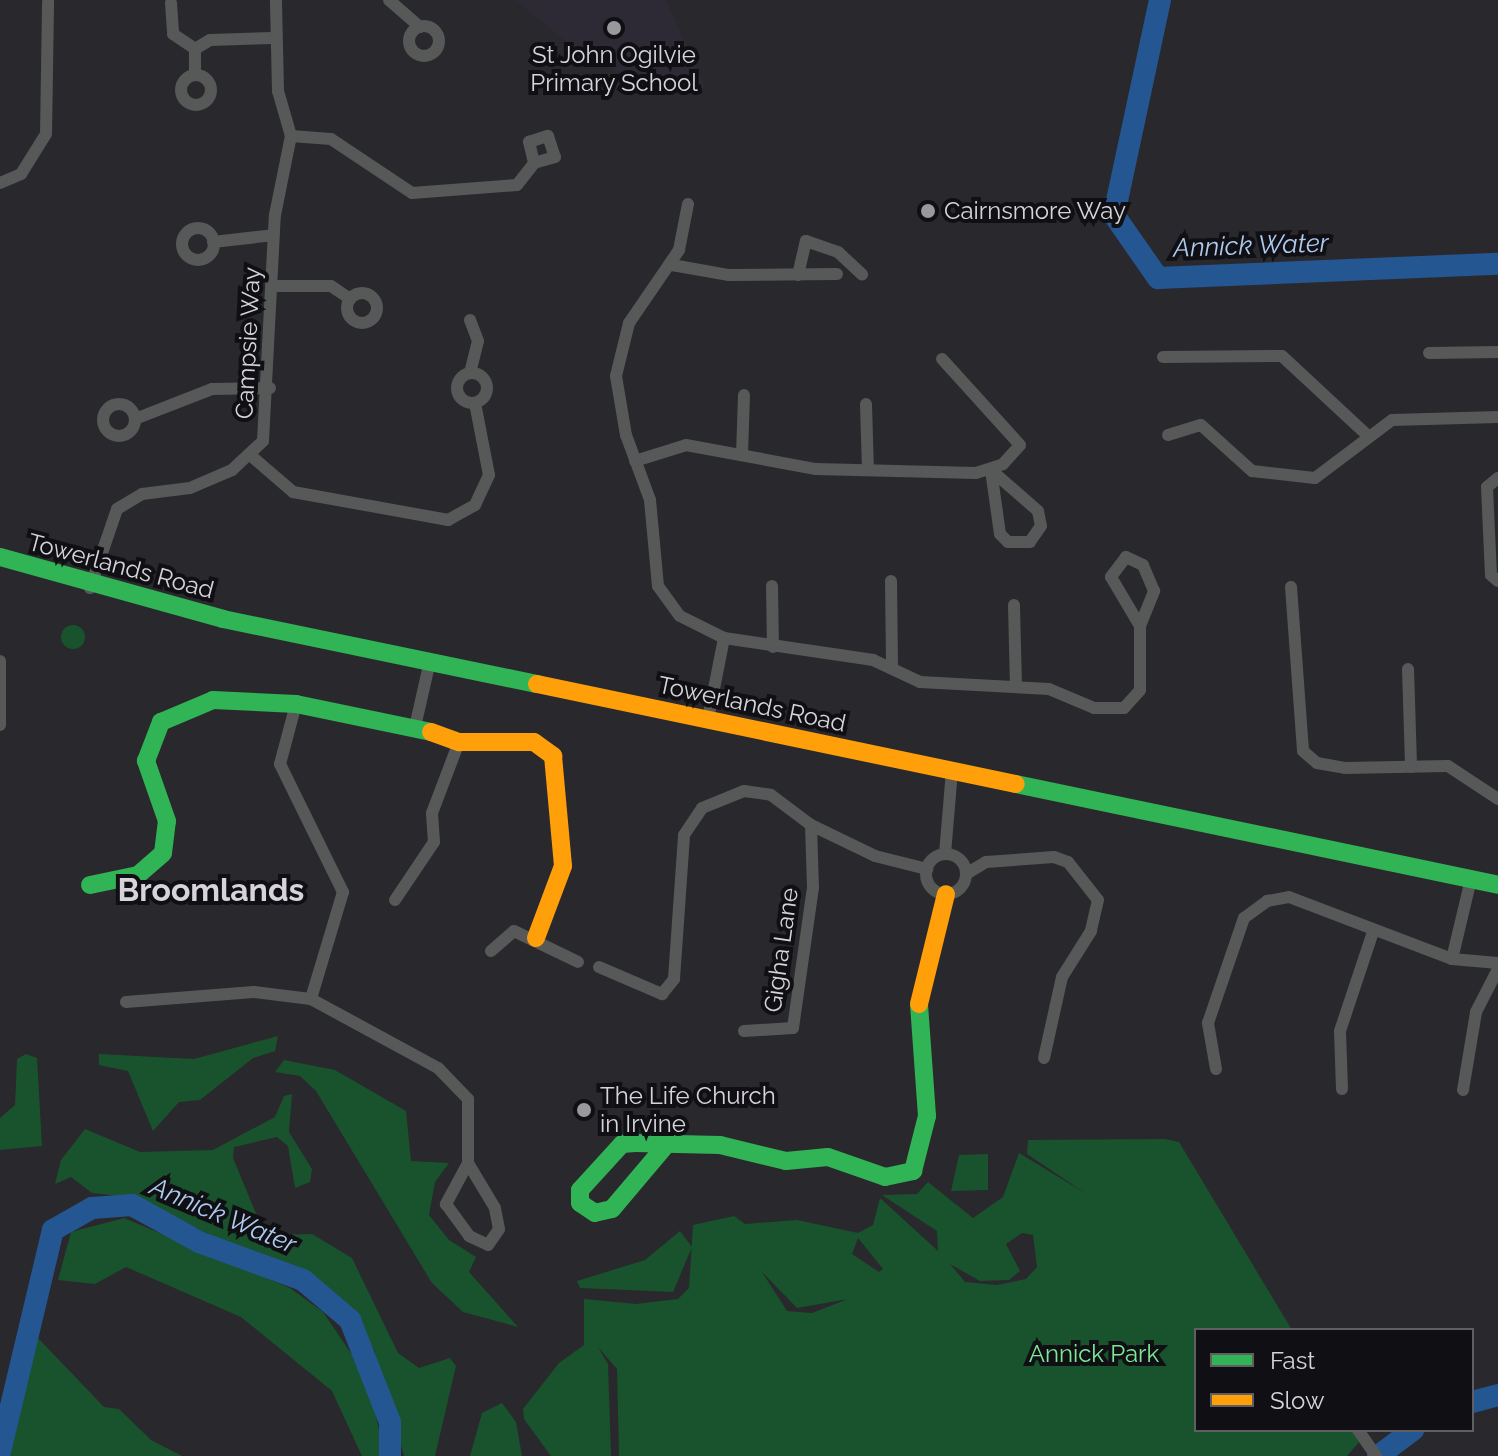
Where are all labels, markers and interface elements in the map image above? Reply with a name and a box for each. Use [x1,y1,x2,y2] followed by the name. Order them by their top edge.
[605,19,623,37] marker: St John Ogilvie Primary School
[530,41,698,97] place label: St John Ogilvie Primary School
[944,197,1127,225] place label: Cairnsmore Way
[919,202,937,220] marker: Cairnsmore Way
[1172,228,1330,264] water label: Annick Water
[230,266,266,420] street label: Campsie Way
[25,527,217,605] street label: Towerlands Road
[656,670,848,738] street label: Towerlands Road
[118,871,304,909] district label: Broomlands
[758,886,804,1014] street label: Gigha Lane
[600,1082,776,1138] place label: The Life Church in Irvine
[575,1101,593,1119] marker: The Life Church in Irvine
[145,1171,301,1261] water label: Annick Water
[1194,1328,1474,1432] legend
[1029,1340,1159,1368] park label: Annick Park
[1270,1346,1315,1375] text: Fast
[1270,1386,1324,1415] text: Slow

